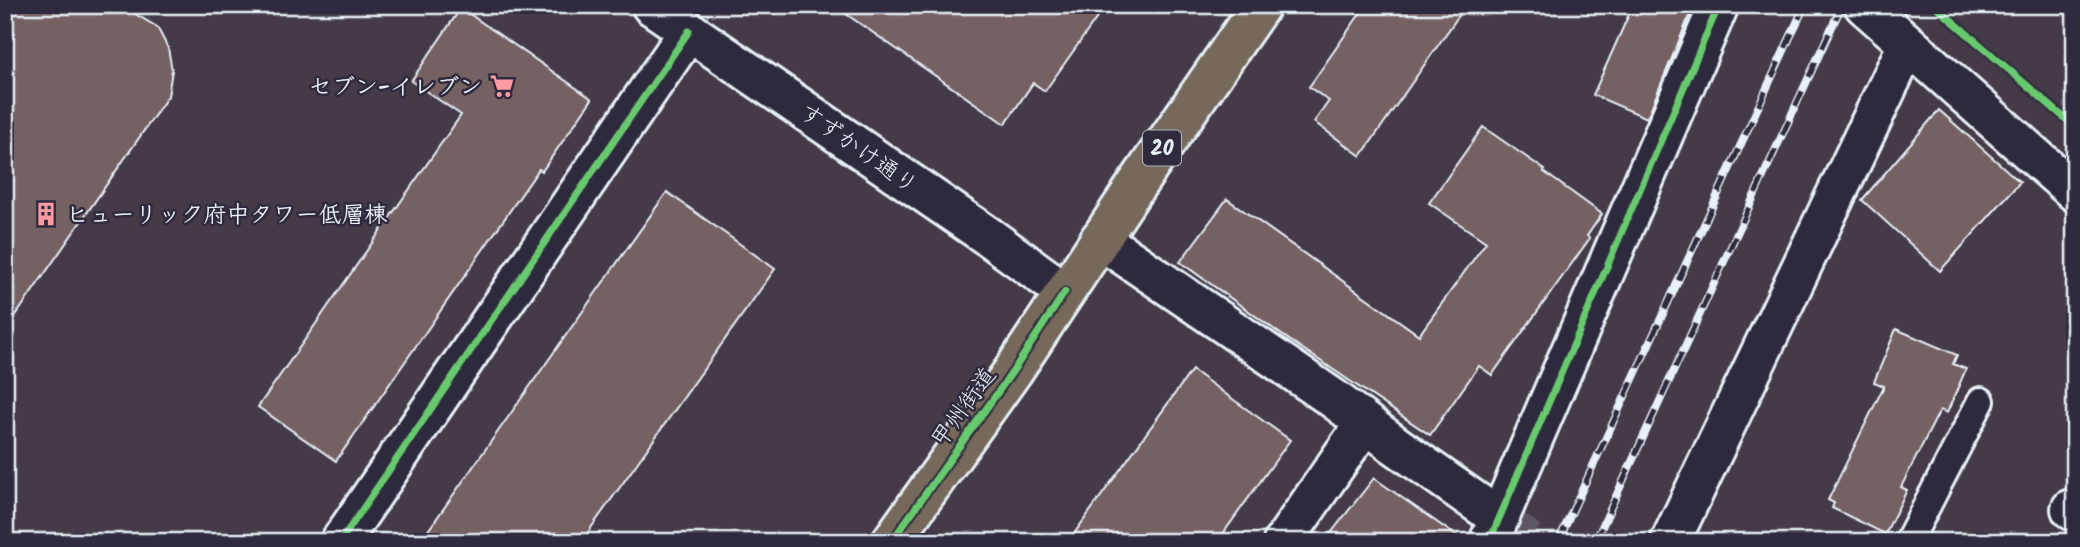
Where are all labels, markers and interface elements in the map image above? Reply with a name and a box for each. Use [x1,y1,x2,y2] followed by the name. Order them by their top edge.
[309,70,482,106] place label: セブン-イレブン
[488,72,516,100] supermarket icon: セブン-イレブン
[791,95,925,204] street label: すずかけ通り
[1143,130,1181,166] road number: 20
[66,198,388,234] place label: ヒューリック府中タワー低層棟
[32,200,60,228] building icon: ヒューリック府中タワー低層棟
[923,360,1006,456] street label: 甲州街道

